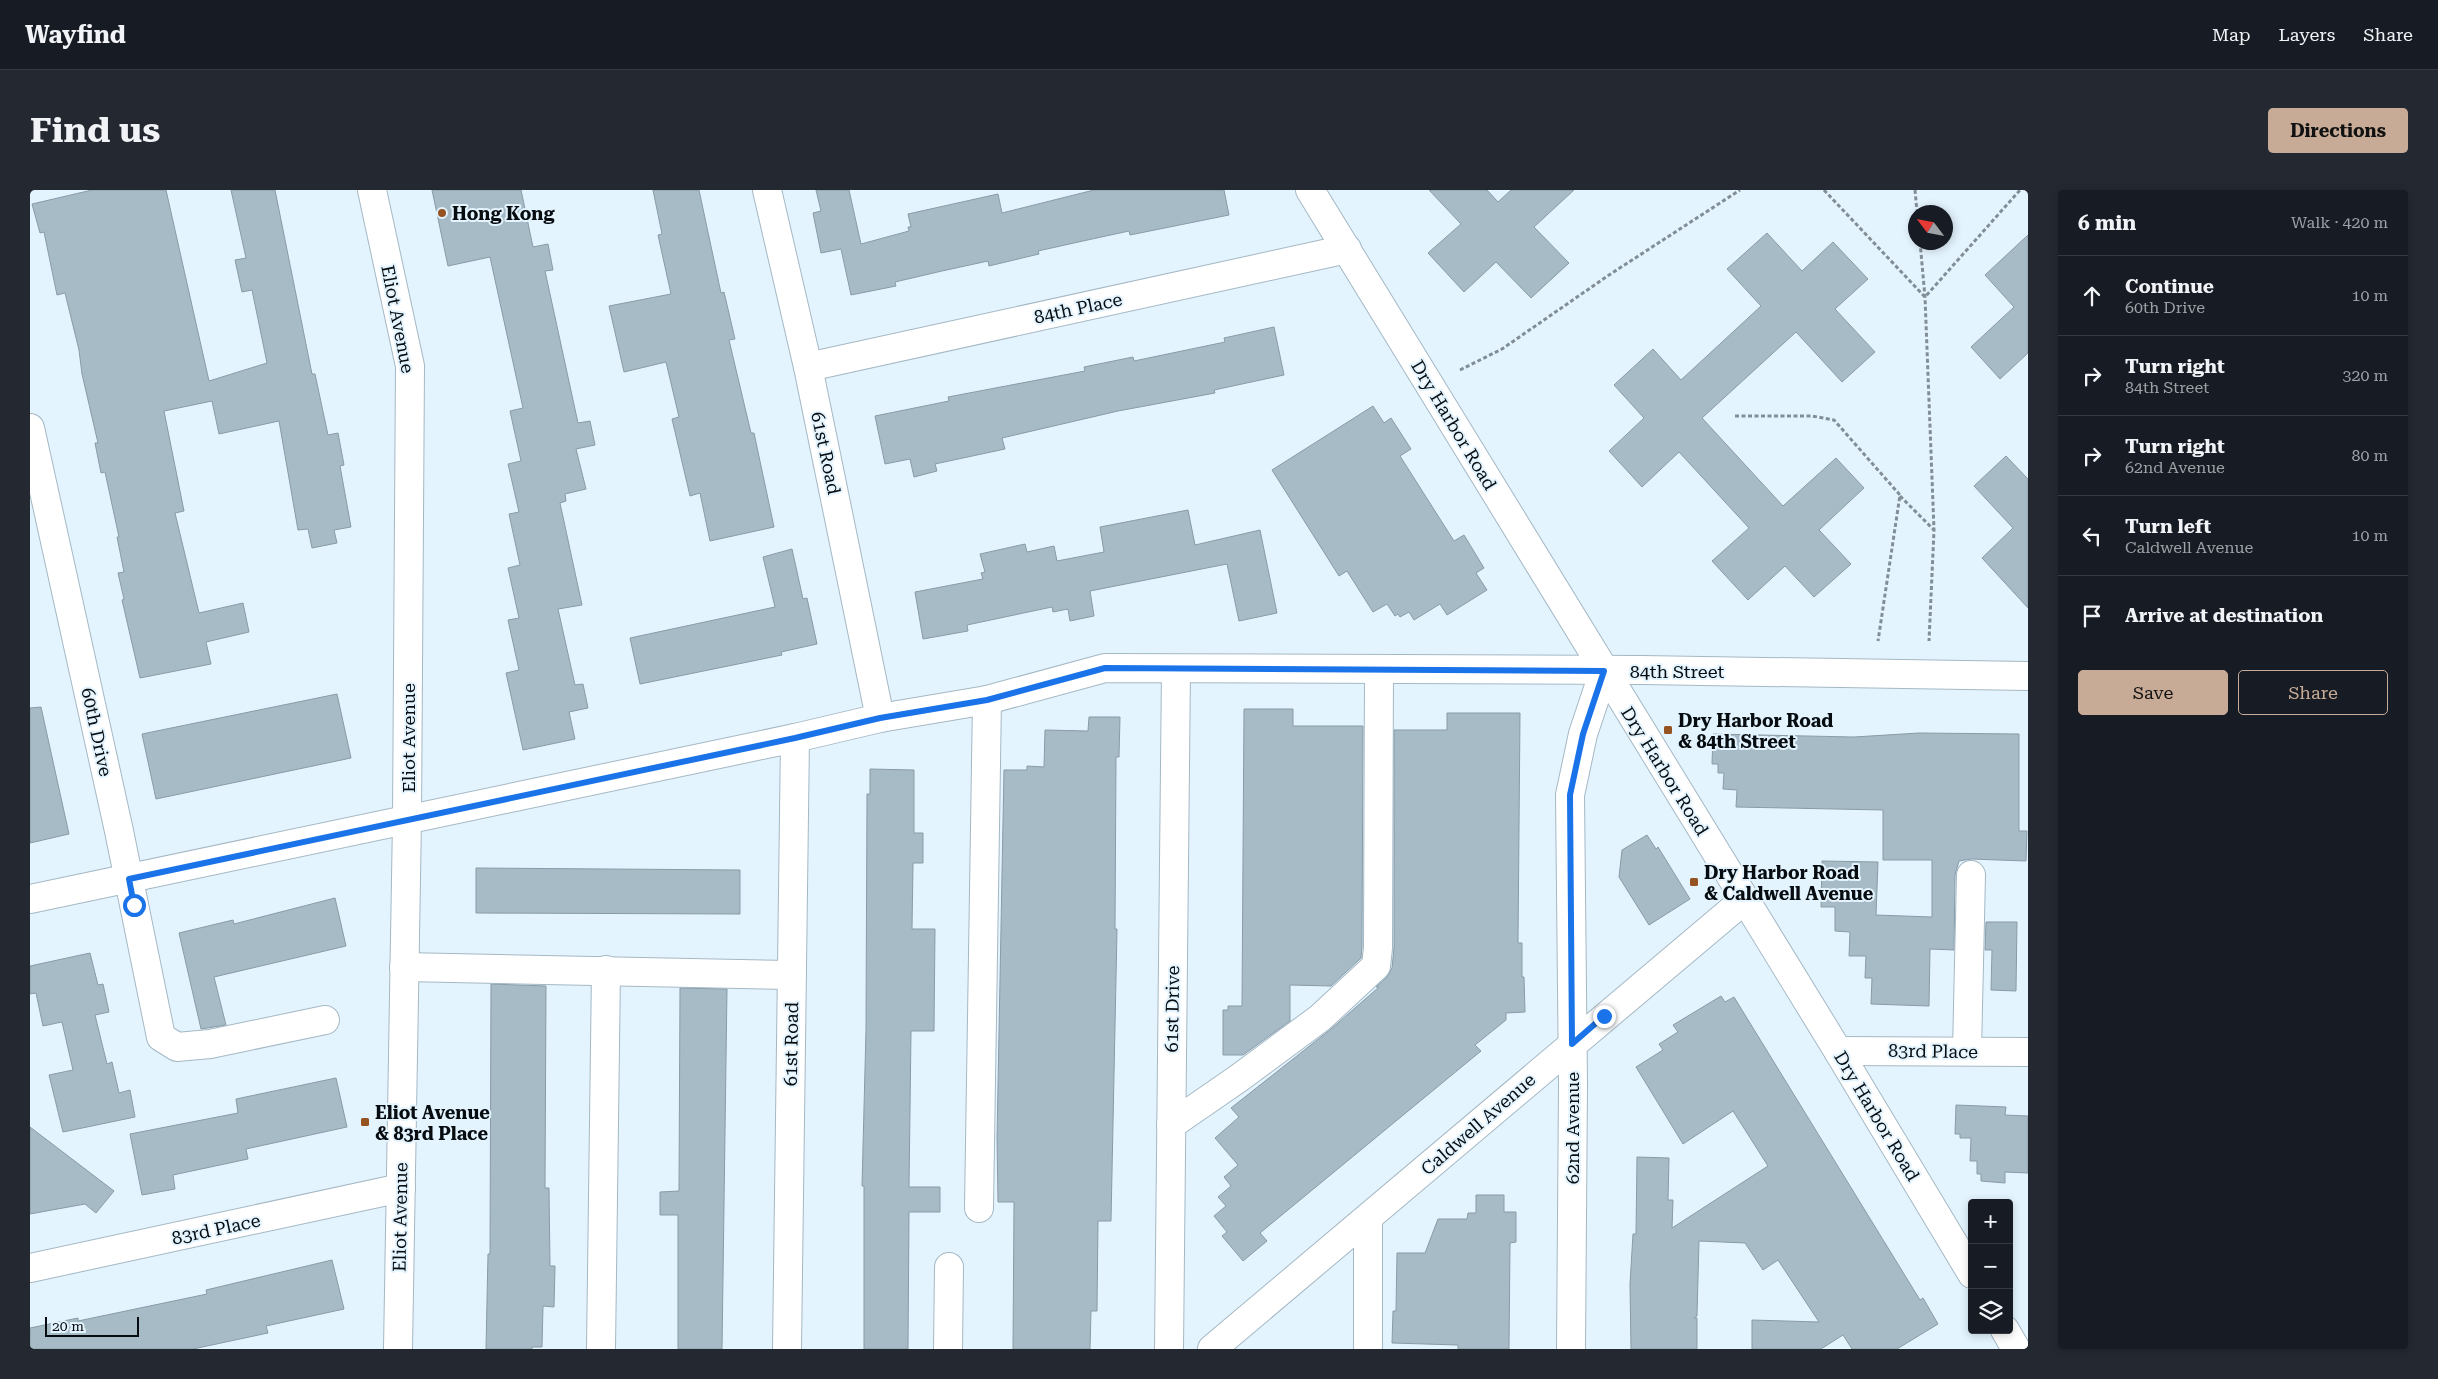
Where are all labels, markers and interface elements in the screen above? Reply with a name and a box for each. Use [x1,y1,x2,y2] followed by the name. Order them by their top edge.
[25,21,126,49] text: Wayfind
[2212,24,2251,45] text: Map
[2279,24,2335,45] text: Layers
[2363,24,2413,45] text: Share
[2268,108,2408,153] button: Directions
[30,110,160,151] text: Find us
[452,203,555,224] place label: Hong Kong
[1908,205,1953,250] north arrow
[436,207,448,219] marker: Hong Kong
[2078,211,2136,235] text: 6 min
[2291,213,2388,232] text: Walk · 420 m
[377,263,419,375] street label: Eliot Avenue
[2125,275,2214,298] text: Continue
[2078,282,2106,310] icon: ahead
[2351,286,2388,305] text: 10 m
[1032,288,1124,328] street label: 84th Place
[2125,298,2205,317] text: 60th Drive
[2125,355,2225,378] text: Turn right
[1407,356,1501,494] street label: Dry Harbor Road
[2078,362,2106,390] icon: right
[2342,366,2388,385] text: 320 m
[2125,378,2209,397] text: 84th Street
[807,410,845,497] street label: 61st Road
[2125,435,2225,458] text: Turn right
[2078,442,2106,470] icon: right
[2351,446,2388,465] text: 80 m
[2125,458,2225,477] text: 62nd Avenue
[2125,515,2211,538] text: Turn left
[2078,522,2106,550] icon: left
[2351,526,2388,545] text: 10 m
[2125,538,2253,557] text: Caldwell Avenue
[2078,602,2106,630] icon: arrive
[2125,604,2323,627] text: Arrive at destination
[1630,661,1725,682] street label: 84th Street
[2078,670,2228,715] button: Save
[2238,670,2388,715] button: Share
[398,683,419,793] street label: Eliot Avenue
[77,686,117,778] street label: 60th Drive
[1617,703,1713,840] street label: Dry Harbor Road
[1678,710,1833,752] place label: Dry Harbor Road & 84th Street
[1662,724,1674,736] marker: Dry Harbor Road & 84th Street
[1704,862,1874,904] place label: Dry Harbor Road & Caldwell Avenue
[1688,876,1700,888] marker: Dry Harbor Road & Caldwell Avenue
[123,894,146,917] route start
[1161,965,1183,1053] street label: 61st Drive
[780,1001,802,1086] street label: 61st Road
[1593,1005,1616,1028] route end
[1888,1040,1978,1062] street label: 83rd Place
[1830,1047,1924,1185] street label: Dry Harbor Road
[1417,1069,1539,1179] street label: Caldwell Avenue
[1562,1072,1583,1184] street label: 62nd Avenue
[375,1102,490,1144] place label: Eliot Avenue & 83rd Place
[359,1116,371,1128] marker: Eliot Avenue & 83rd Place
[389,1162,411,1272] street label: Eliot Avenue
[1968,1199,2013,1334] map controls
[1968,1199,2013,1244] button: +
[170,1209,262,1249] street label: 83rd Place
[1968,1244,2013,1289] button: −
[1968,1289,2013,1334] button: layers
[45,1314,139,1337] scale bar
[52,1318,84,1334] text: 20 m

